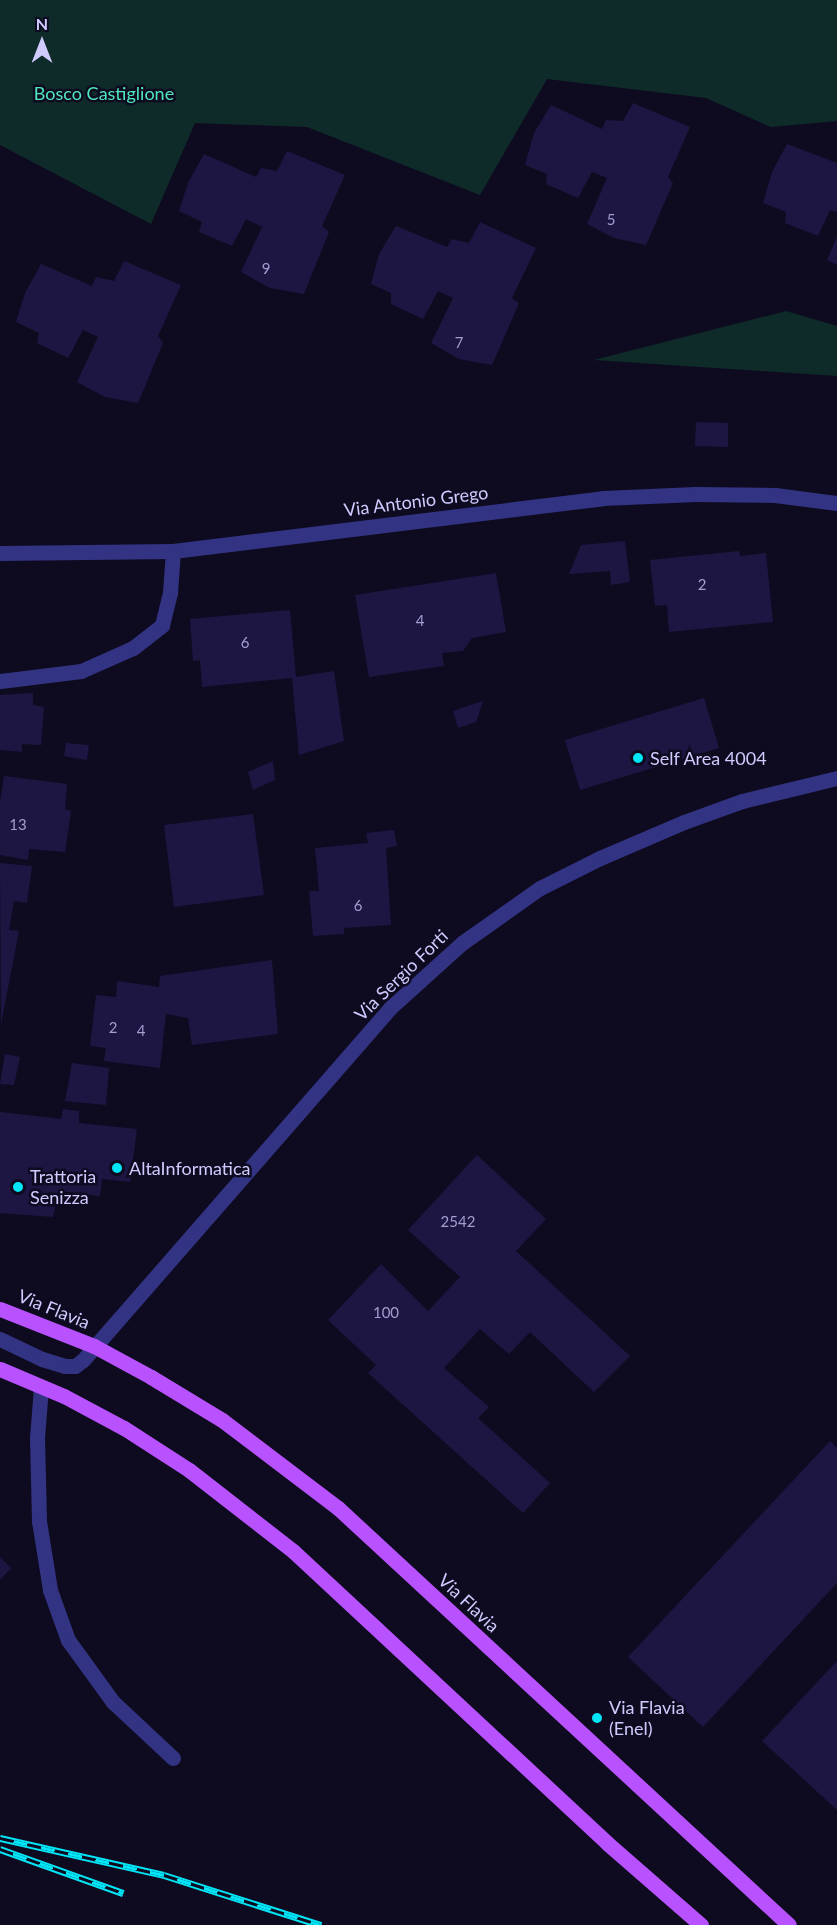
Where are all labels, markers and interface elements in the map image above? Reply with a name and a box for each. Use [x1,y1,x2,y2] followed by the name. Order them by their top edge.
[12,12,72,72] north arrow
[36,14,48,33] text: N
[34,82,174,104] park label: Bosco Castiglione
[607,211,615,229] house number: 5
[262,260,270,278] house number: 9
[455,334,463,352] house number: 7
[342,481,490,521] street label: Via Antonio Grego
[698,576,706,594] house number: 2
[416,612,424,630] house number: 4
[241,634,249,652] house number: 6
[650,747,768,769] place label: Self Area 4004
[631,751,645,765] marker: Self Area 4004
[9,816,27,834] house number: 13
[354,897,362,915] house number: 6
[350,925,452,1025] street label: Via Sergio Forti
[109,1019,117,1037] house number: 2
[137,1022,145,1040] house number: 4
[129,1157,250,1179] place label: AltaInformatica
[110,1161,124,1175] marker: AltaInformatica
[30,1166,96,1208] place label: Trattoria Senizza
[11,1180,25,1194] marker: Trattoria Senizza
[441,1213,475,1231] house number: 2542
[15,1285,93,1333] street label: Via Flavia
[373,1304,399,1322] house number: 100
[434,1569,504,1637] street label: Via Flavia
[609,1697,685,1740] place label: Via Flavia (Enel)
[590,1711,604,1725] marker: Via Flavia (Enel)

